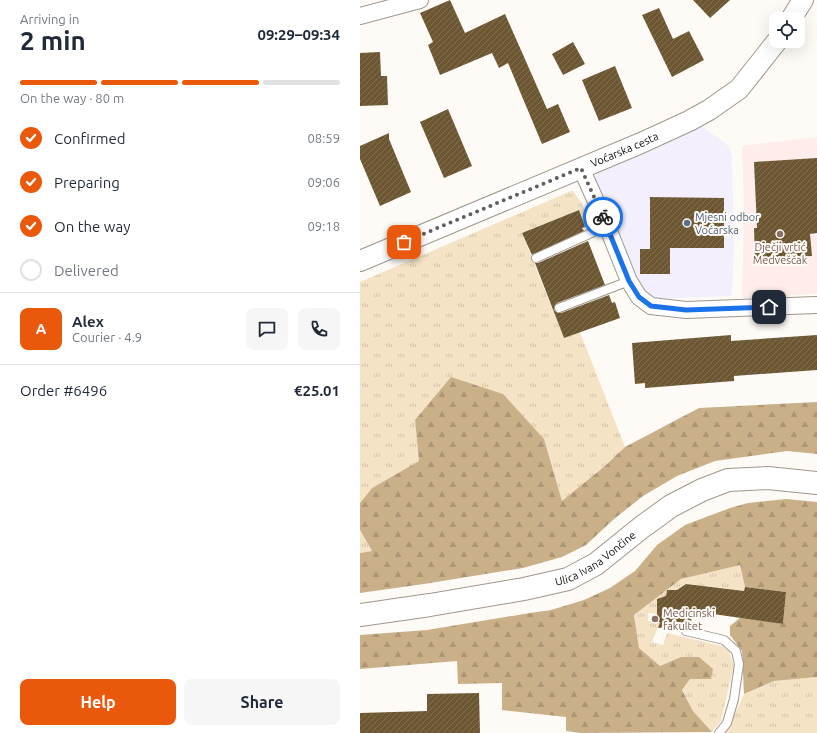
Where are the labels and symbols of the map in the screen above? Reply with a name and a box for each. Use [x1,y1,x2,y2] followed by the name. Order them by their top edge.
[589,130,660,169] street label: Voćarska cesta
[583,197,623,237] courier
[695,211,760,236] place label: Mjesni odbor Voćarska
[682,218,692,228] marker: Mjesni odbor Voćarska
[387,225,421,259] pin
[775,229,785,239] marker: Dječji vrtić Medveščak
[753,241,808,266] place label: Dječji vrtić Medveščak
[752,290,786,324] pin
[554,529,638,588] street label: Ulica Ivana Vončine
[663,607,715,632] place label: Medicinski fakultet
[650,614,660,624] marker: Medicinski fakultet

